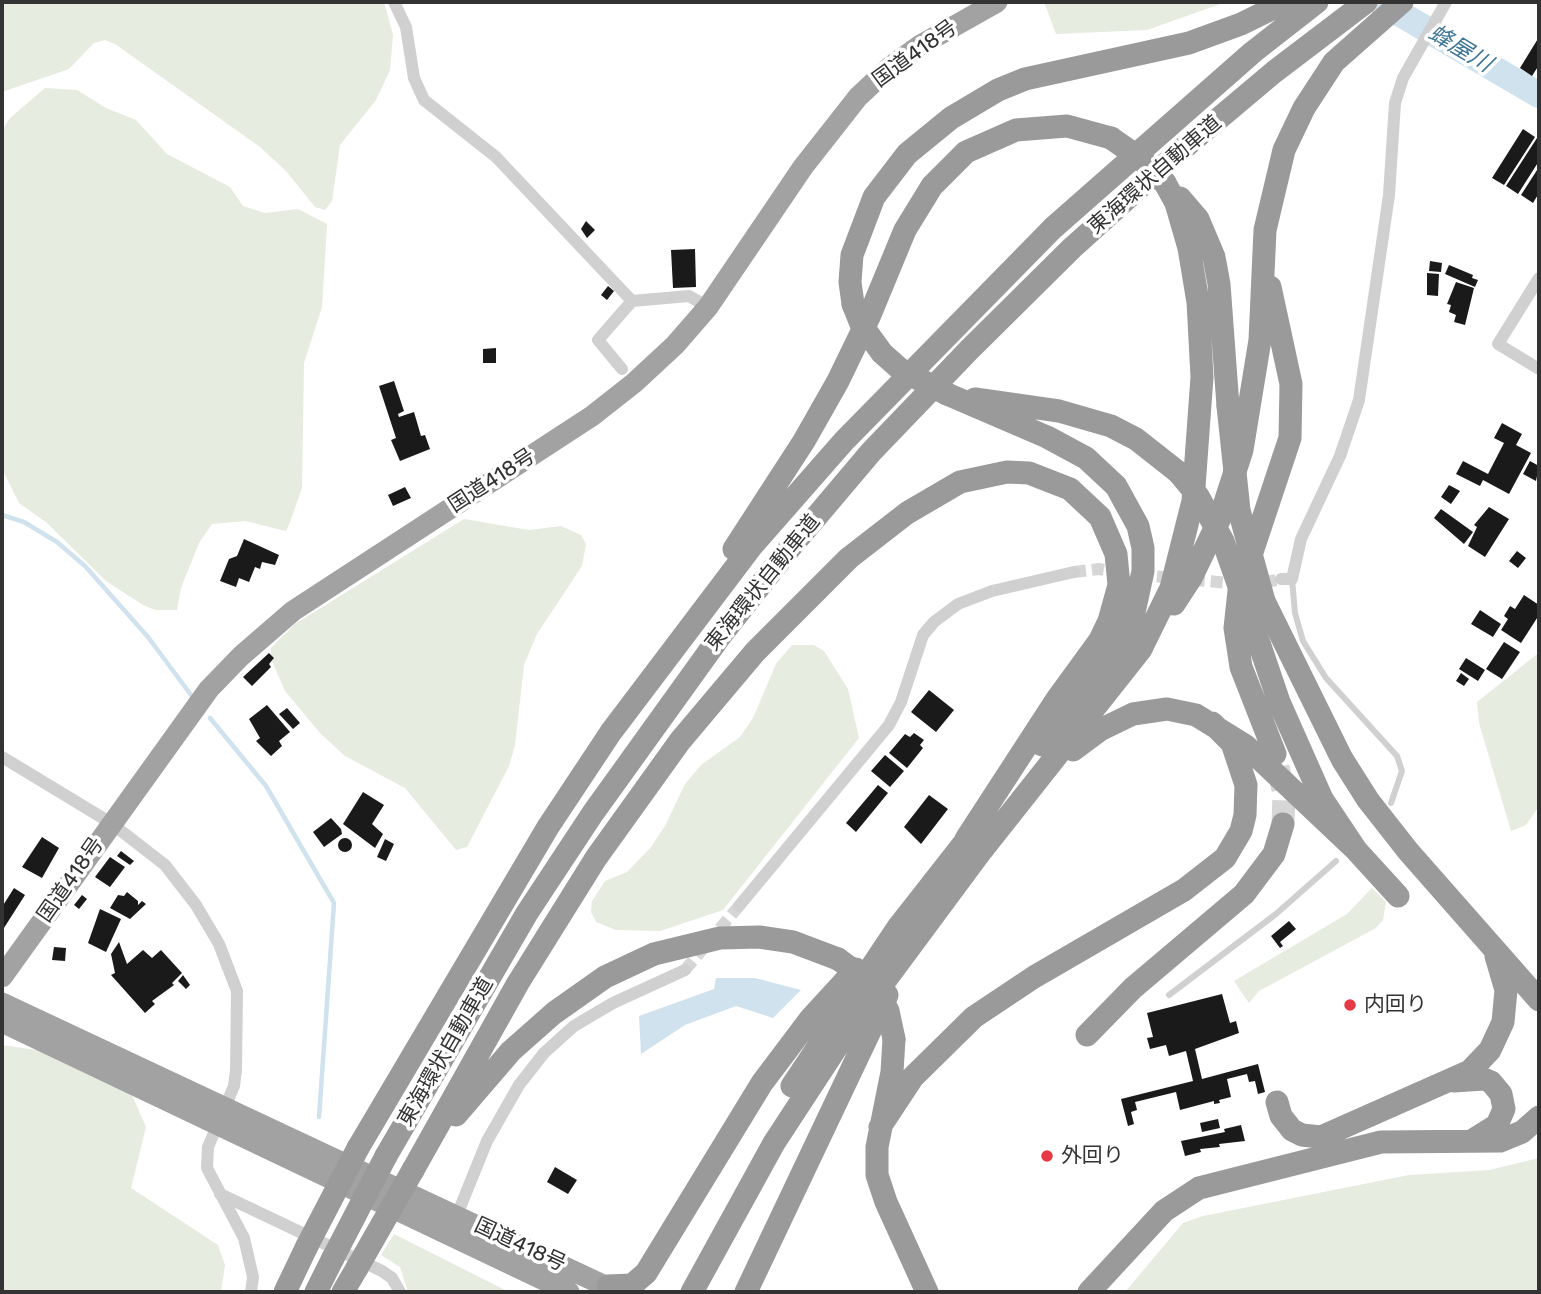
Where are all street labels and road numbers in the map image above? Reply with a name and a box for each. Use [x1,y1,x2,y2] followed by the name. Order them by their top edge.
[868,15,962,93] street label: 国道418号
[1083,110,1227,240] street label: 東海環状自動車道
[444,444,540,518] street label: 国道418号
[700,510,826,656] street label: 東海環状自動車道
[33,833,109,927] street label: 国道418号
[393,973,499,1131] street label: 東海環状自動車道
[470,1213,570,1277] street label: 国道418号

